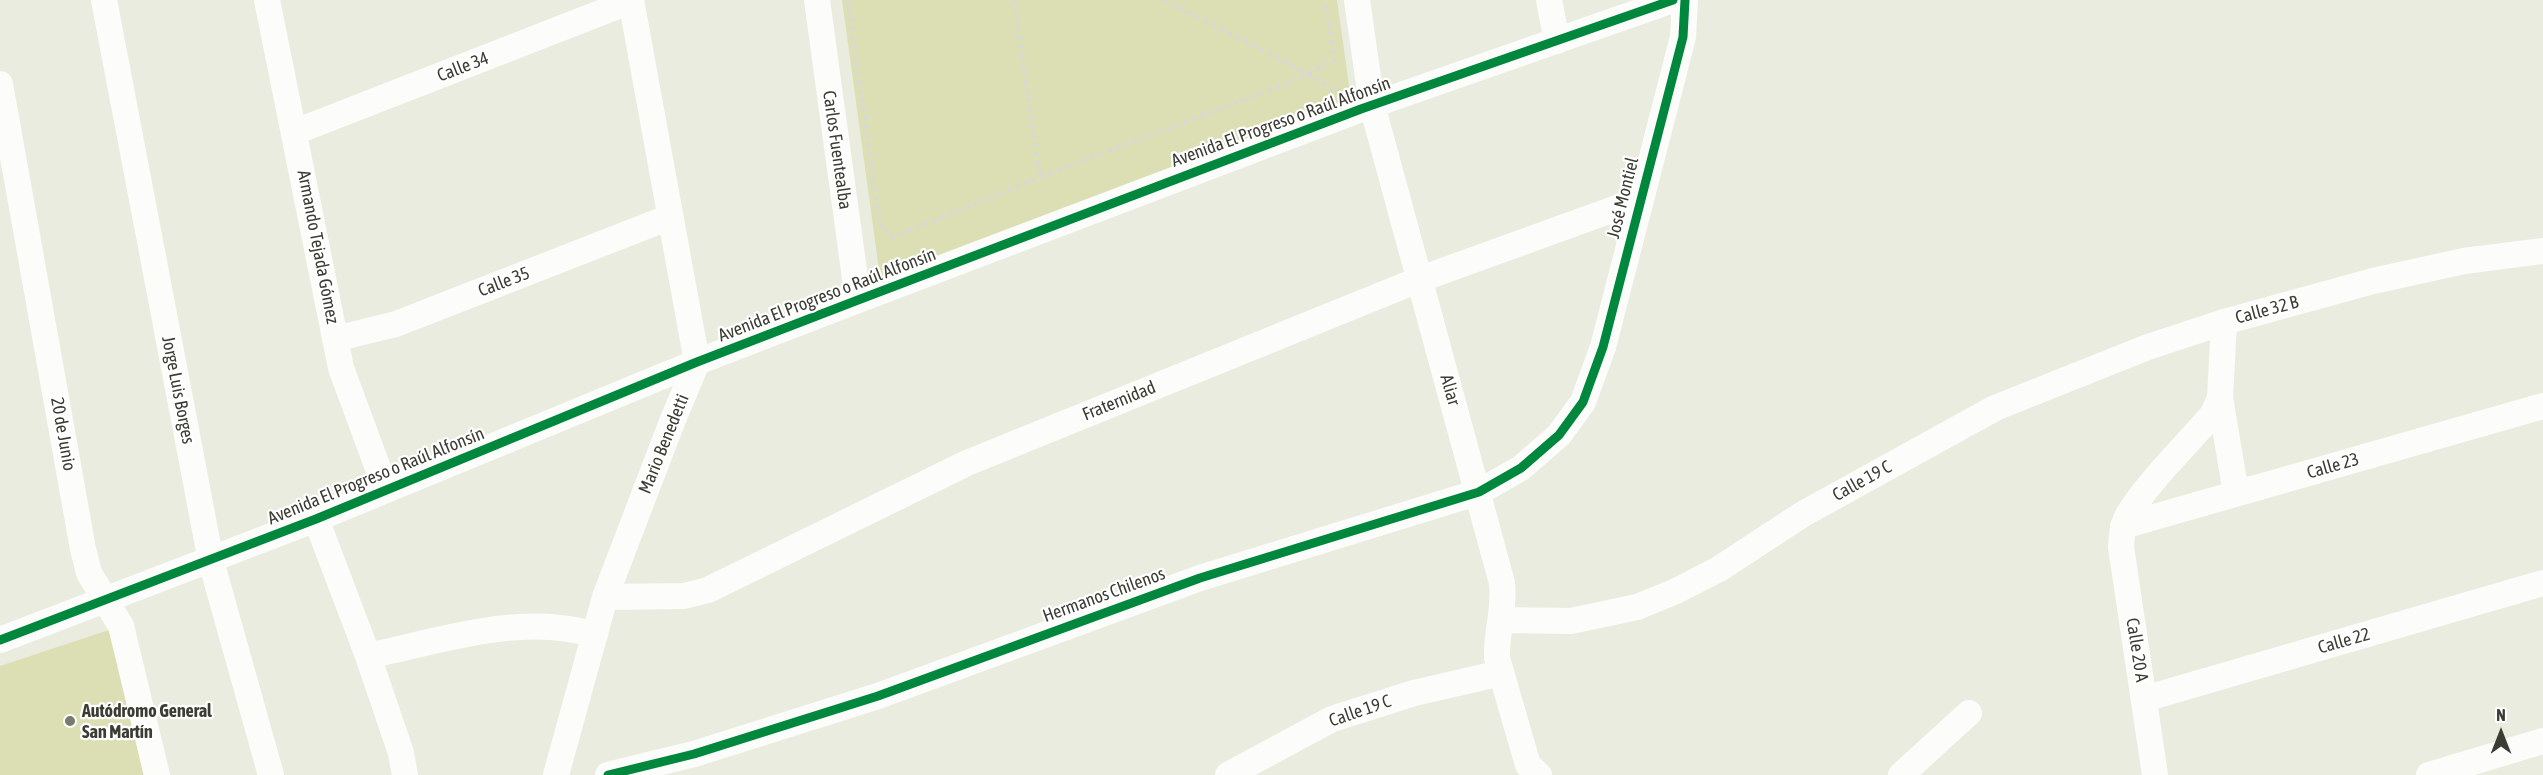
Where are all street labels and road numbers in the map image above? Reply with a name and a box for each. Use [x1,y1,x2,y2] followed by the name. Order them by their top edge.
[434,47,492,87] street label: Calle 34
[1168,72,1394,172] street label: Avenida El Progreso o Raúl Alfonsín
[818,89,856,211] street label: Carlos Fuentealba
[1603,155,1643,241] street label: José Montiel
[293,168,343,326] street label: Armando Tejada Gómez
[715,243,939,347] street label: Avenida El Progreso o Raúl Alfonsín
[475,262,533,302] street label: Calle 35
[2233,291,2301,329] street label: Calle 32 B
[157,334,199,446] street label: Jorge Luis Borges
[1435,372,1465,408] street label: Aliar
[1079,377,1159,425] street label: Fraternidad
[634,391,694,497] street label: Mario Benedetti
[46,396,80,472] street label: 20 de Junio
[265,423,487,529] street label: Avenida El Progreso o Raúl Alfonsín
[2304,448,2362,484] street label: Calle 23
[1829,456,1895,506] street label: Calle 19 C
[1040,563,1168,627] street label: Hermanos Chilenos
[2121,616,2153,684] street label: Calle 20 A
[2315,623,2373,659] street label: Calle 22
[1326,690,1394,732] street label: Calle 19 C

